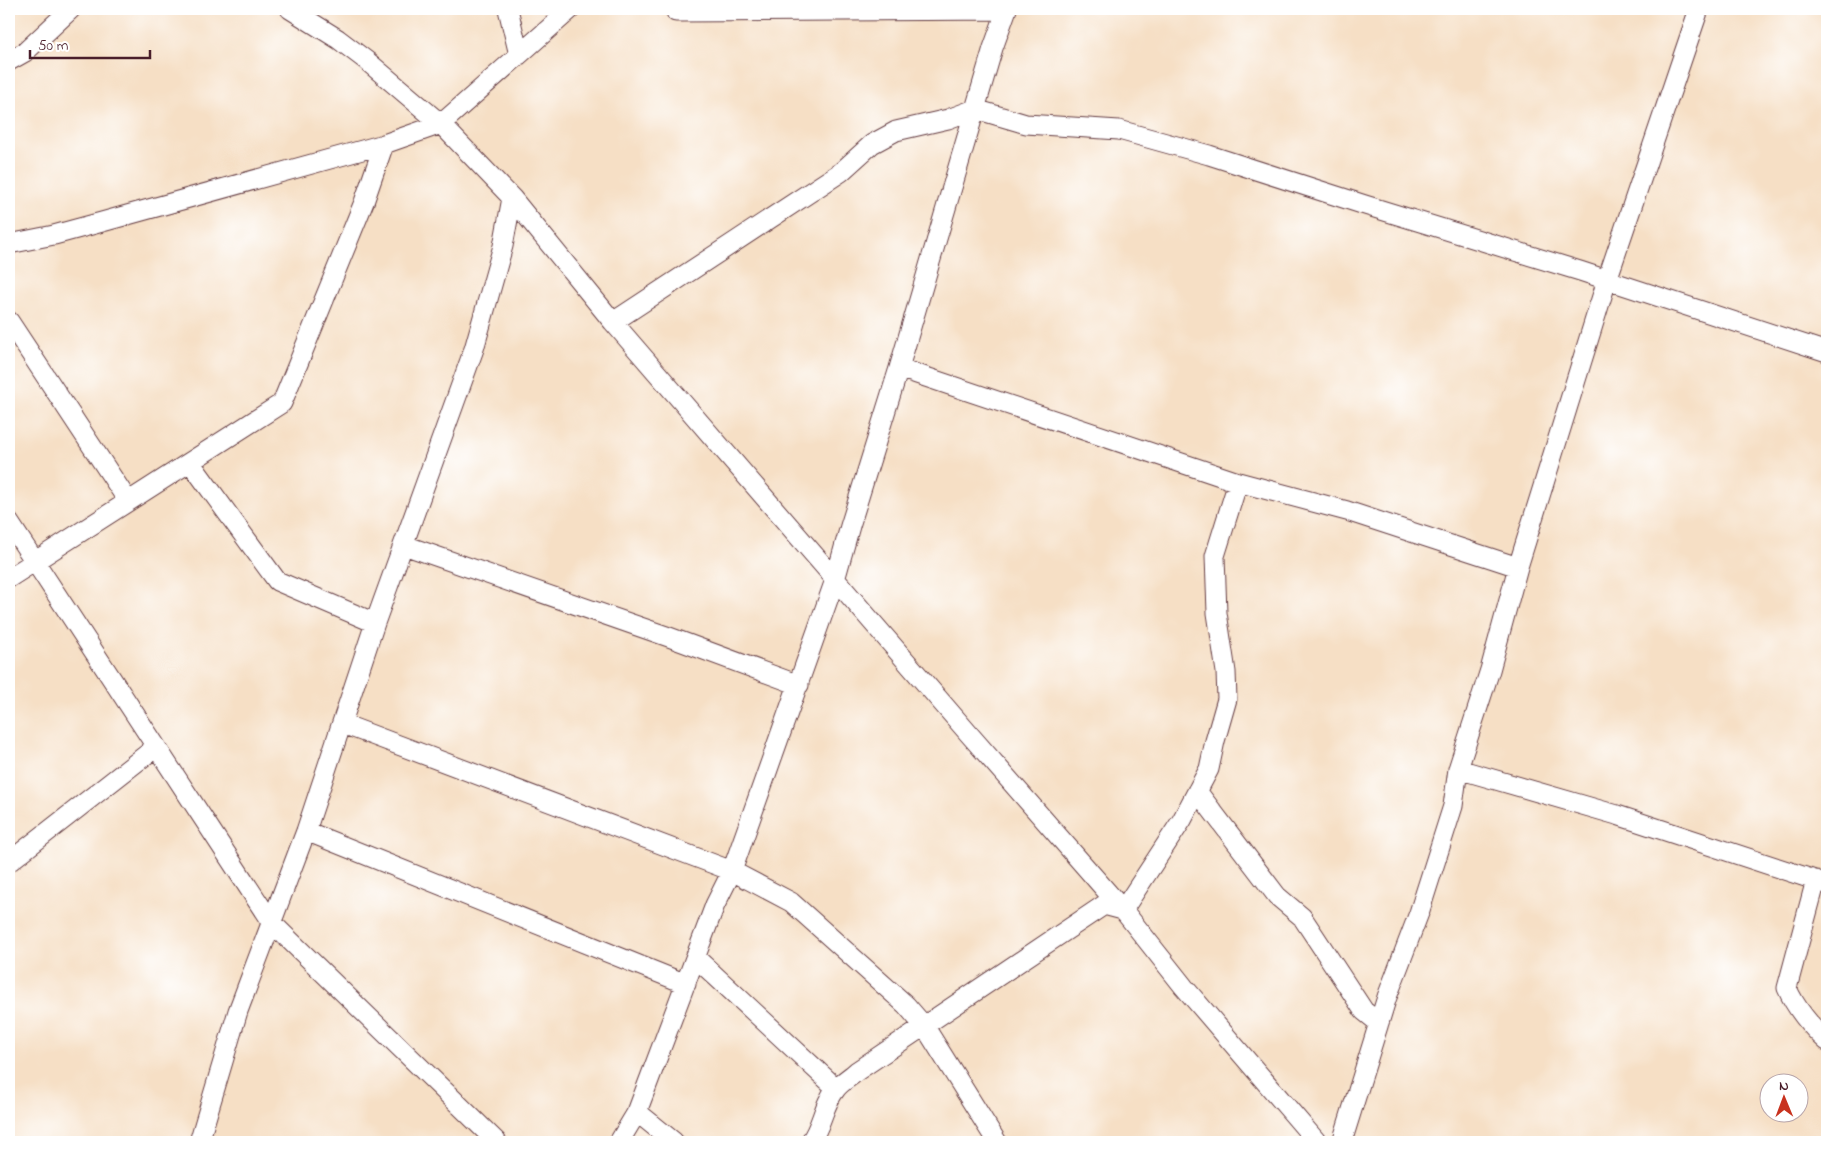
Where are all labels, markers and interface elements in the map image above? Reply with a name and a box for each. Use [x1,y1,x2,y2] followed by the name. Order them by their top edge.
[30,28,150,60] scale bar
[38,35,69,57] text: 50 m
[1758,1074,1808,1124] north arrow
[1779,1076,1789,1097] text: N

